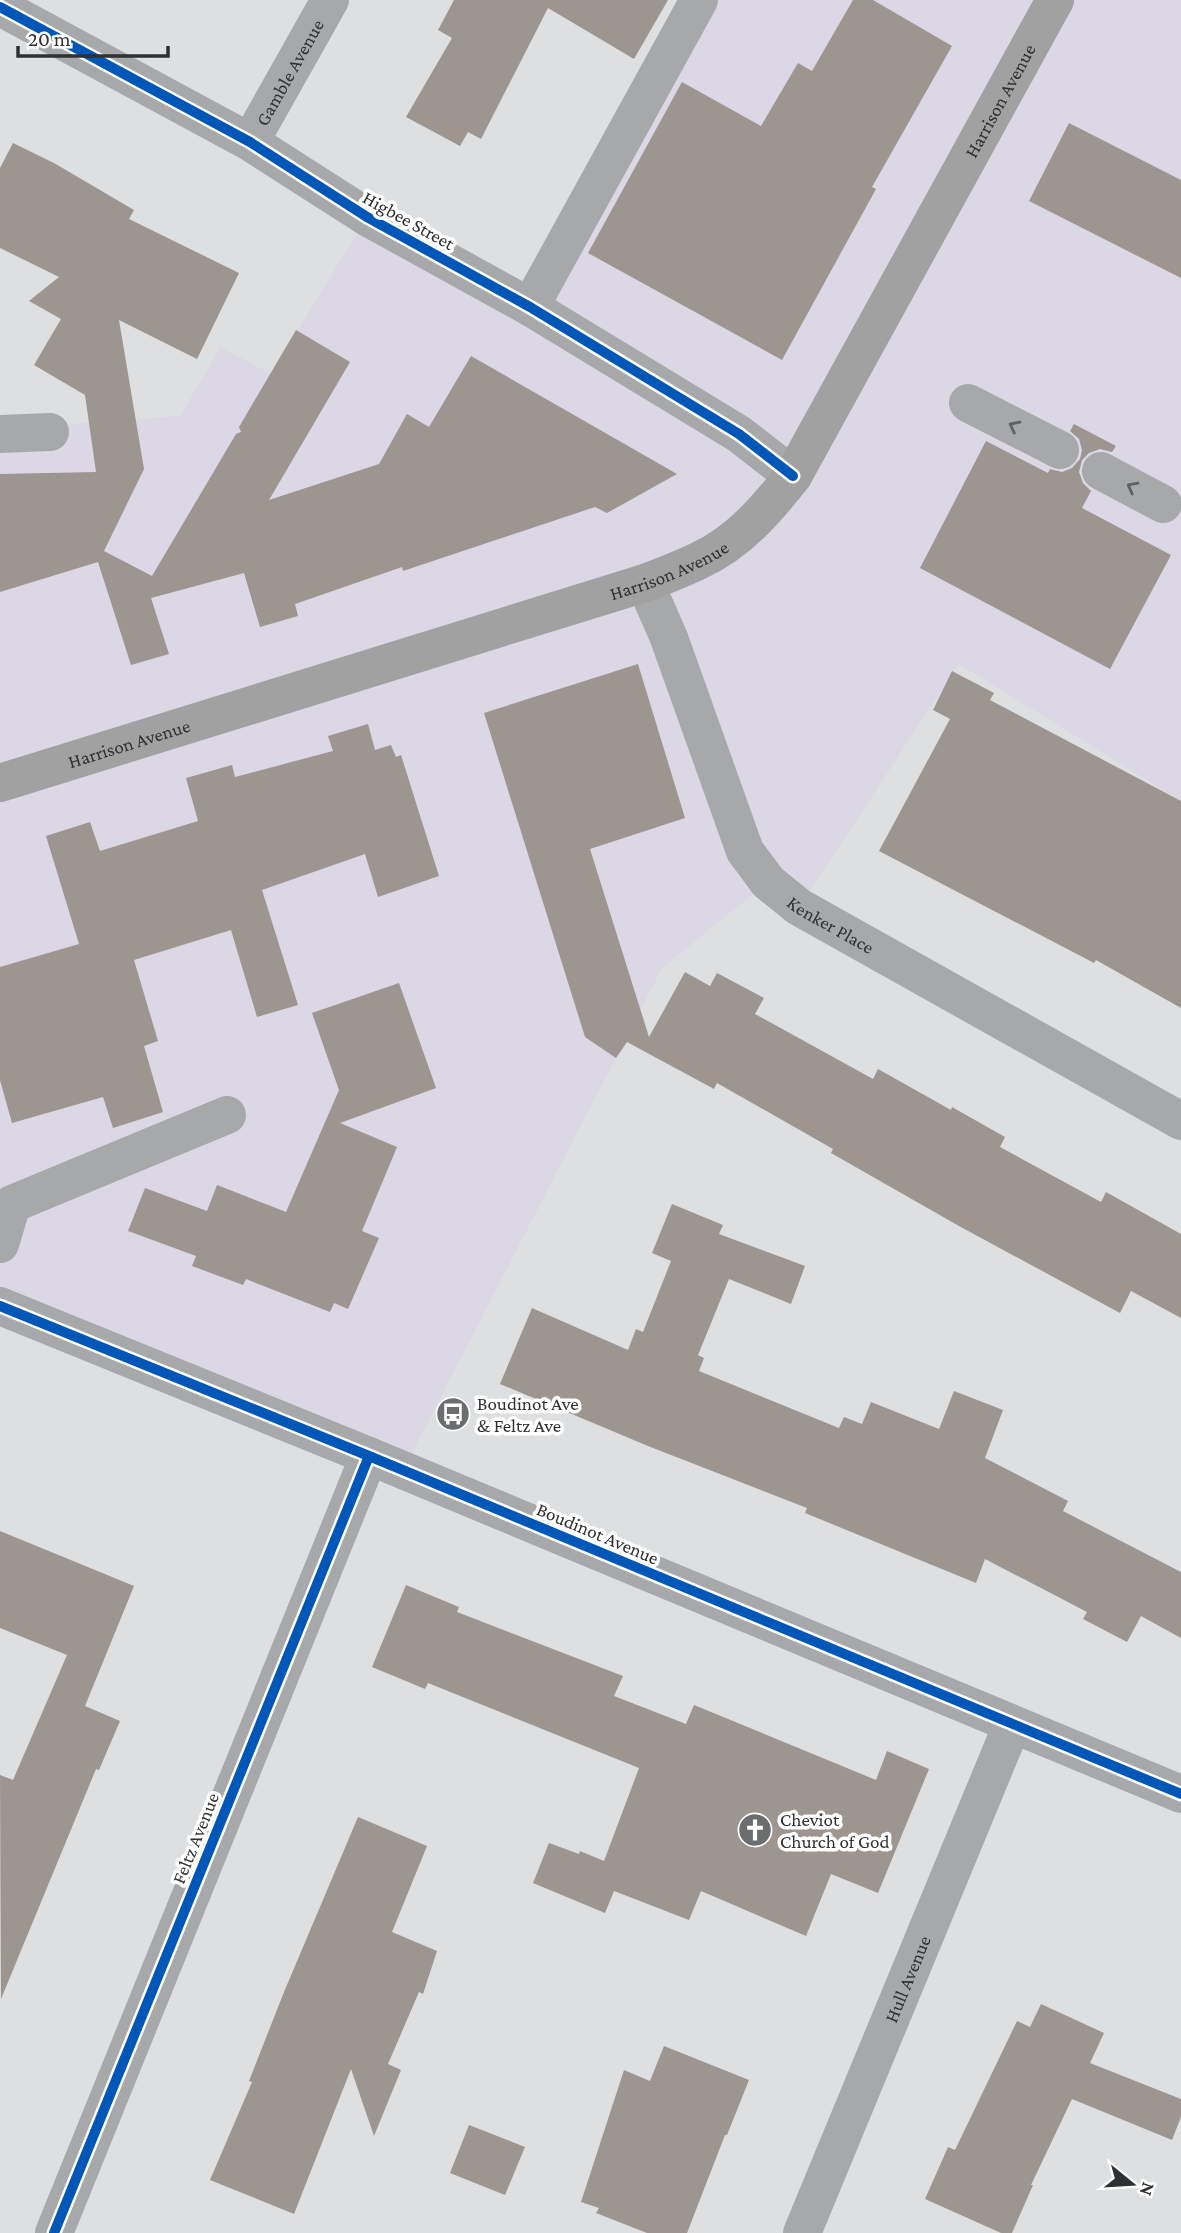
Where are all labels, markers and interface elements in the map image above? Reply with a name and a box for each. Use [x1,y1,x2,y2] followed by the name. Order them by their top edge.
[18,14,168,58] scale bar
[251,16,328,129] street label: Gamble Avenue
[28,27,71,51] text: 20 m
[960,40,1040,161] street label: Harrison Avenue
[359,187,459,254] street label: Higbee Street
[1009,421,1021,435] one-way arrow
[1127,482,1139,496] one-way arrow
[607,537,732,604] street label: Harrison Avenue
[66,715,193,772] street label: Harrison Avenue
[783,892,878,958] street label: Kenker Place
[477,1393,579,1436] place label: Boudinot Ave & Feltz Ave
[434,1395,472,1433] bus stop icon: Boudinot Ave & Feltz Ave
[534,1498,662,1569] street label: Boudinot Avenue
[168,1790,223,1887] street label: Feltz Avenue
[780,1809,889,1852] place label: Cheviot Church of God
[736,1811,774,1849] church icon: Cheviot Church of God
[880,1932,935,2026] street label: Hull Avenue
[1097,2149,1167,2219] north arrow
[1136,2180,1160,2199] text: N

